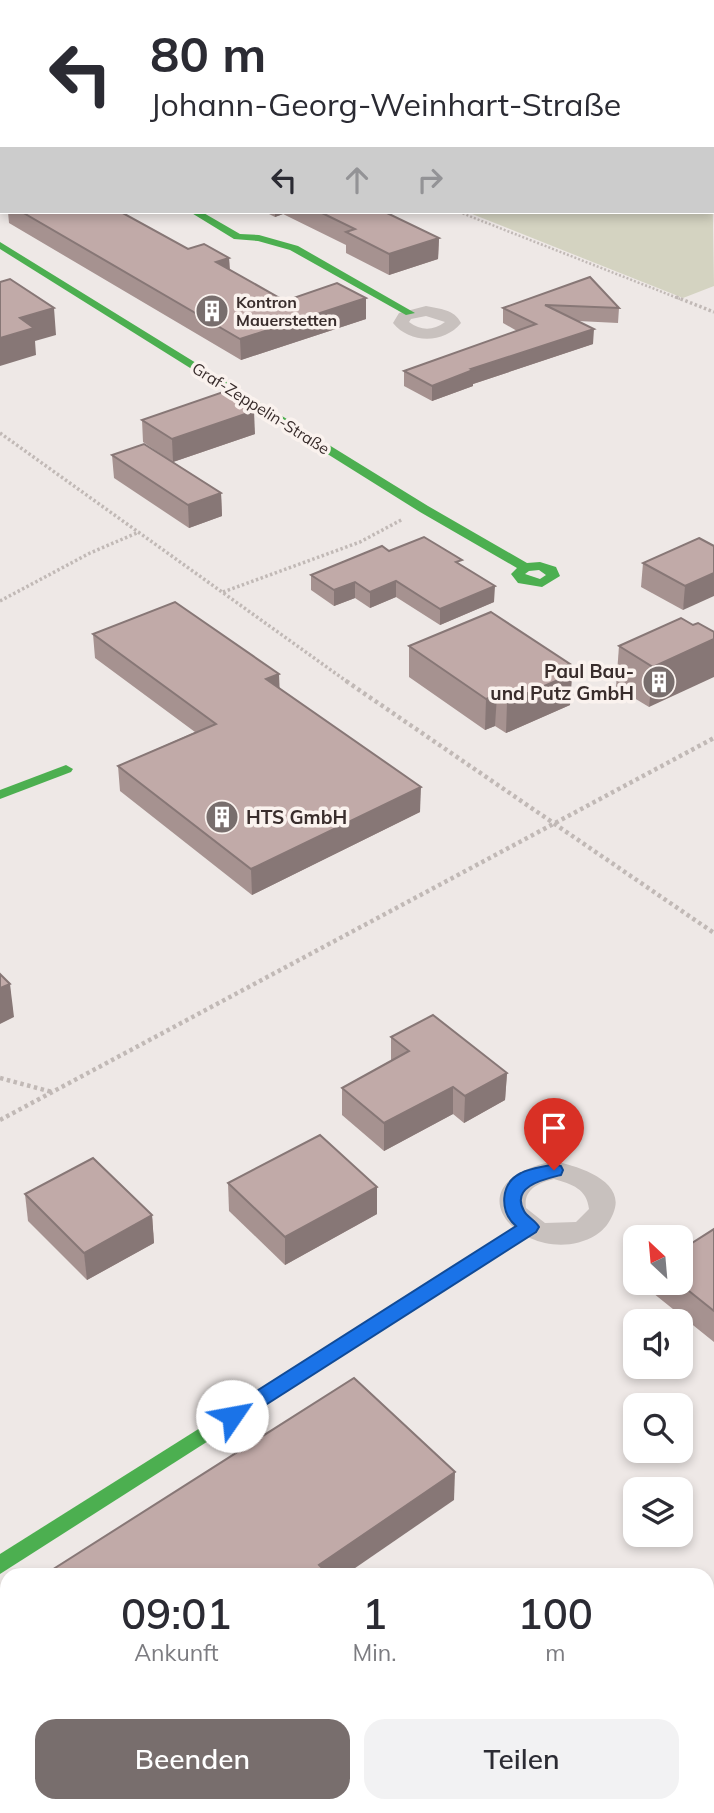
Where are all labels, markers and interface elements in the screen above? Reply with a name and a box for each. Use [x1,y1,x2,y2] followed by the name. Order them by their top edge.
[150,23,266,84] text: 80 m
[35,28,126,119] icon: left
[150,84,621,124] text: Johann-Georg-Weinhart-Straße
[265,161,303,199] icon: left
[338,161,376,199] icon: ahead
[411,161,449,199] icon: right
[193,292,231,330] building icon: Kontron Mauerstetten
[236,292,337,330] place label: Kontron Mauerstetten
[189,358,333,458] street label: Graf-Zeppelin-Straße
[490,659,634,705] place label: Paul Bau- und Putz GmbH
[640,663,678,701] building icon: Paul Bau- und Putz GmbH
[203,798,241,836] building icon: HTS GmbH
[246,805,347,829] place label: HTS GmbH
[524,1098,584,1170] pin
[535,1109,573,1147] icon: arrive
[623,1225,693,1295] north arrow
[623,1225,693,1547] map controls
[623,1309,693,1379] button: sound
[195,1379,269,1453] position arrow
[623,1393,693,1463] button: search
[623,1477,693,1547] button: layers
[121,1587,232,1640] text: 09:01
[362,1587,387,1640] text: 1
[517,1587,593,1640] text: 100
[134,1638,218,1667] text: Ankunft
[353,1638,397,1667] text: Min.
[545,1638,565,1667] text: m
[35,1719,350,1799] button: Beenden
[364,1719,679,1799] button: Teilen

